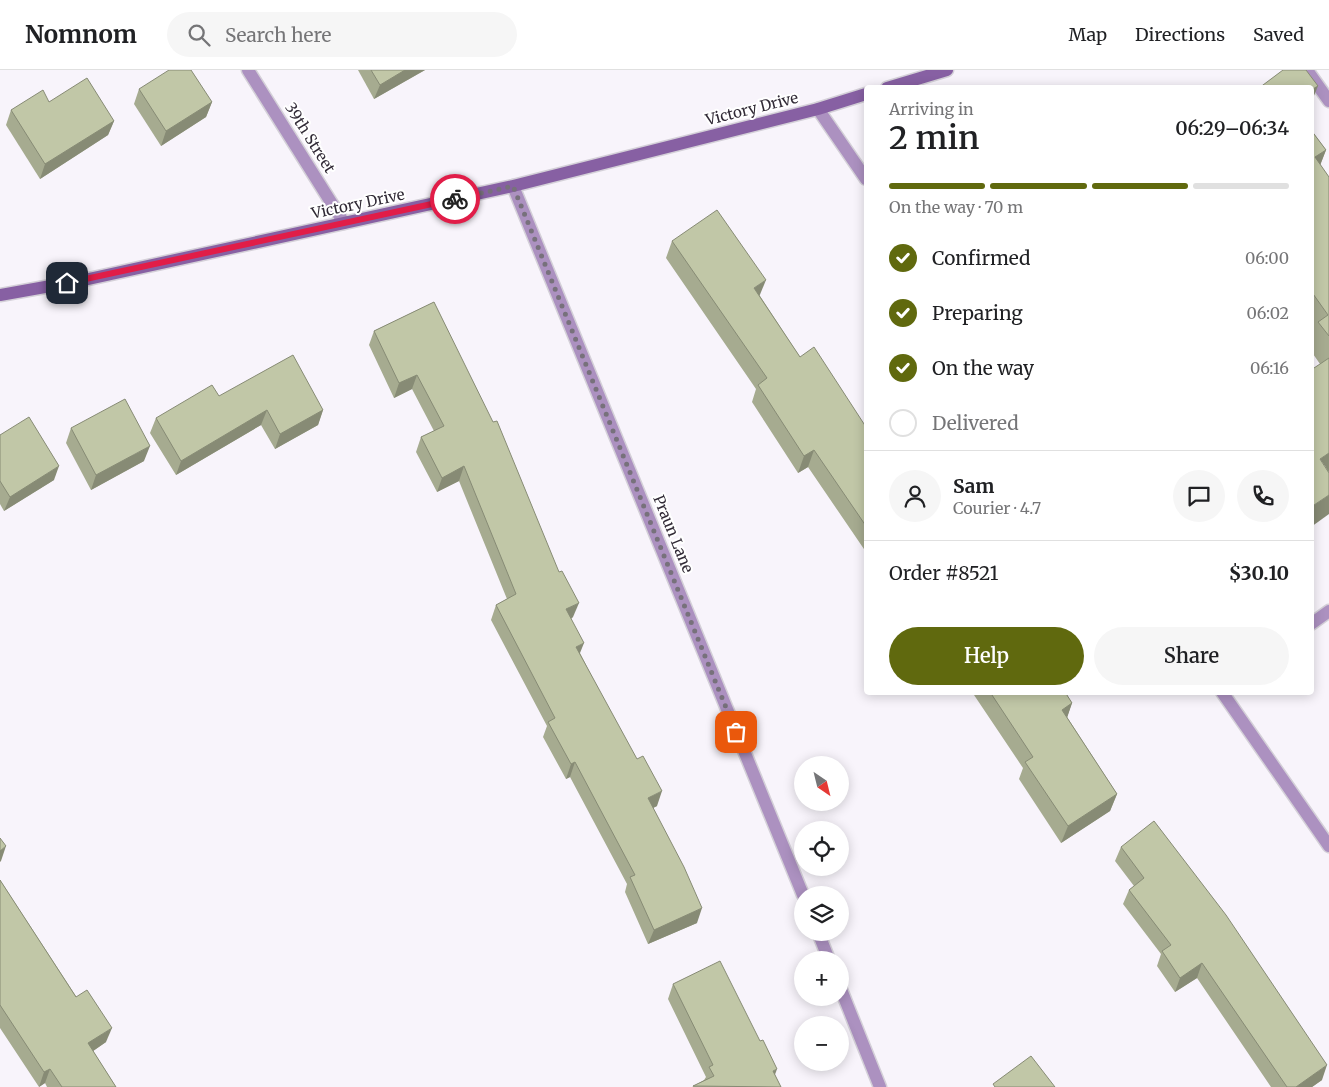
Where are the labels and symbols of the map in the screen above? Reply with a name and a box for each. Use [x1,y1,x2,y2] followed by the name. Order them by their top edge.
[703,88,800,129] street label: Victory Drive
[281,99,340,177] street label: 39th Street
[430,174,480,224] courier
[309,184,406,223] street label: Victory Drive
[46,262,88,304] pin
[649,492,698,576] street label: Praun Lane
[715,711,757,753] pin
[794,756,849,811] north arrow

